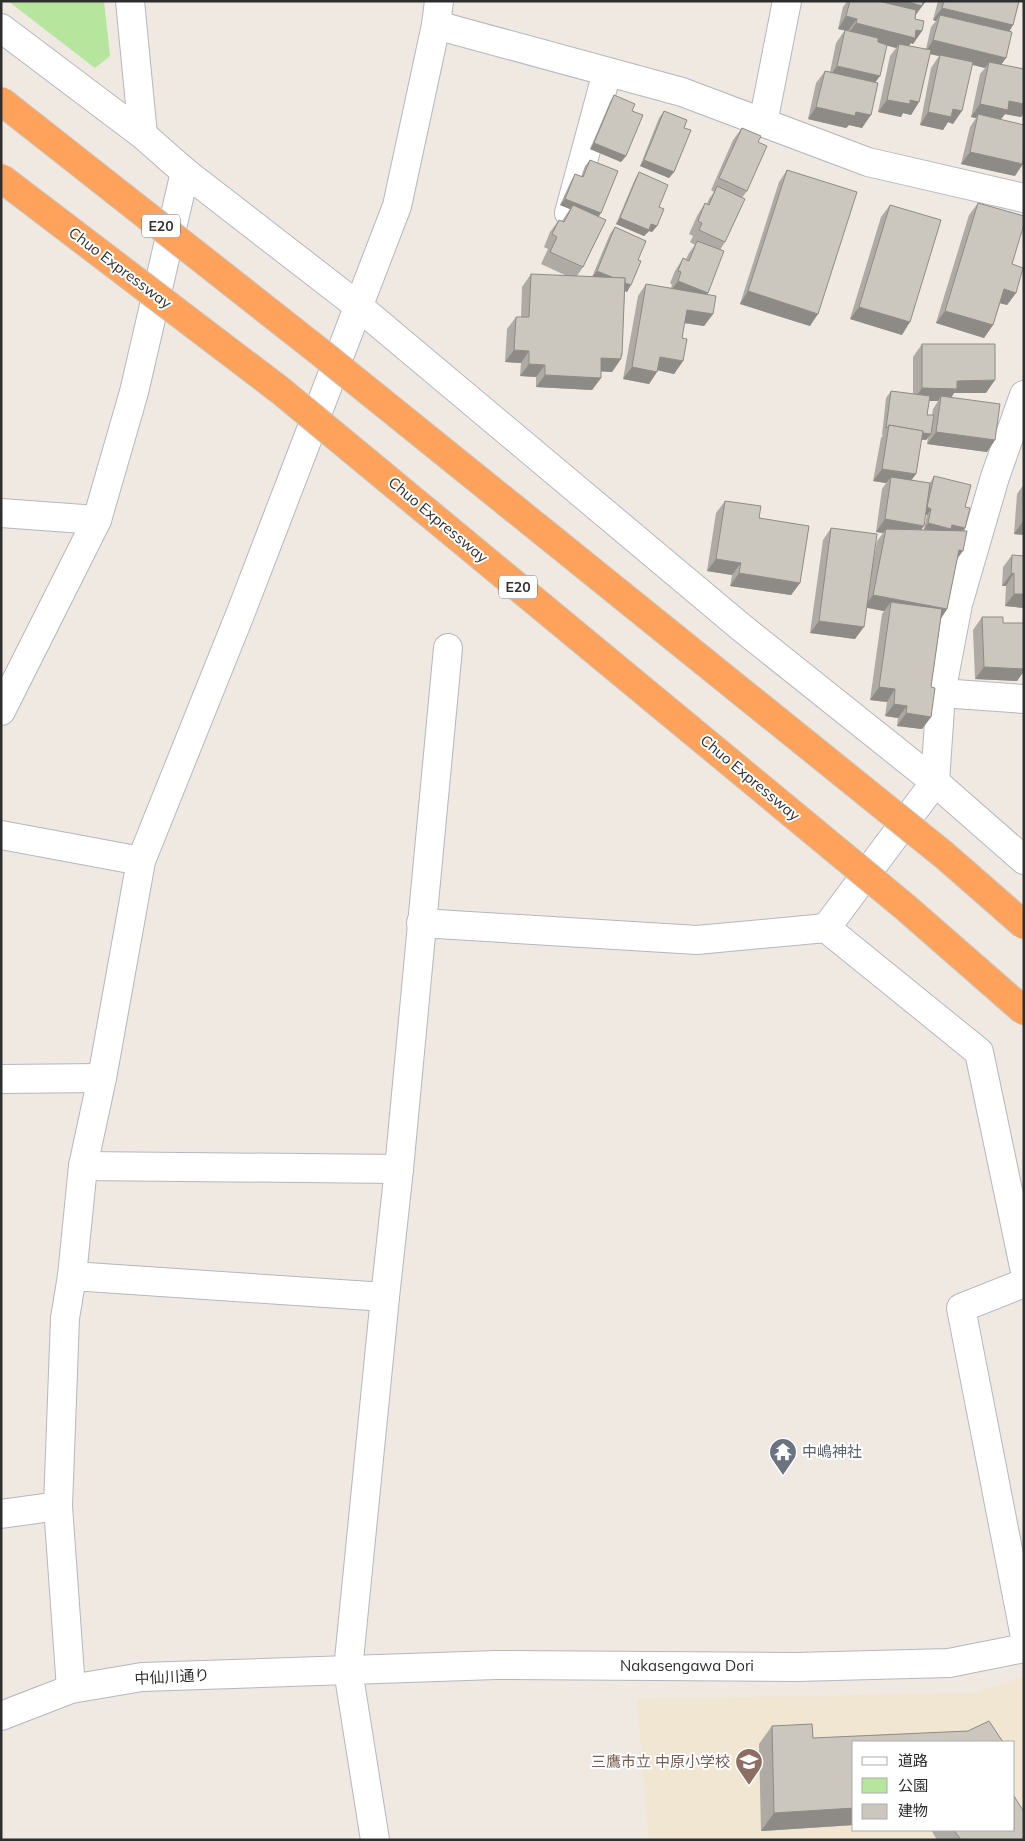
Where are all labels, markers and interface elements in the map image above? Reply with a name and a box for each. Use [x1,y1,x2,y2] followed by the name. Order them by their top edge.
[142,215,180,238] road number: E20
[65,223,176,313] street label: Chuo Expressway
[385,472,492,567] street label: Chuo Expressway
[499,576,537,598] road number: E20
[697,730,804,825] street label: Chuo Expressway
[768,1437,798,1476] temple icon: 中嶋神社
[802,1442,862,1461] place label: 中嶋神社
[620,1656,754,1675] street label: Nakasengawa Dori
[134,1665,210,1688] street label: 中仙川通り
[852,1741,1015,1831] legend
[734,1747,764,1786] school or university icon: 三鷹市立 中原小学校
[898,1751,928,1770] text: 道路
[591,1752,730,1771] place label: 三鷹市立 中原小学校
[898,1776,928,1795] text: 公園
[898,1801,928,1820] text: 建物

